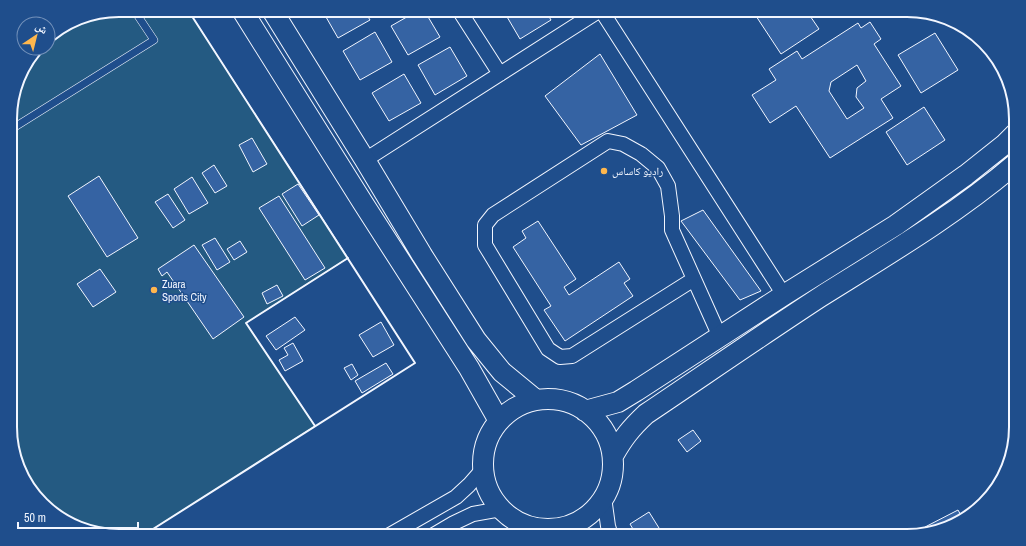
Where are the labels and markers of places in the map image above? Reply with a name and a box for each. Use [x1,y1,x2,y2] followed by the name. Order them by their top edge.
[612,164,663,178] place label: راديو كاساس
[599,166,609,176] marker: راديو كاساس
[162,277,207,304] place label: Zuara Sports City
[149,285,159,295] marker: Zuara Sports City

